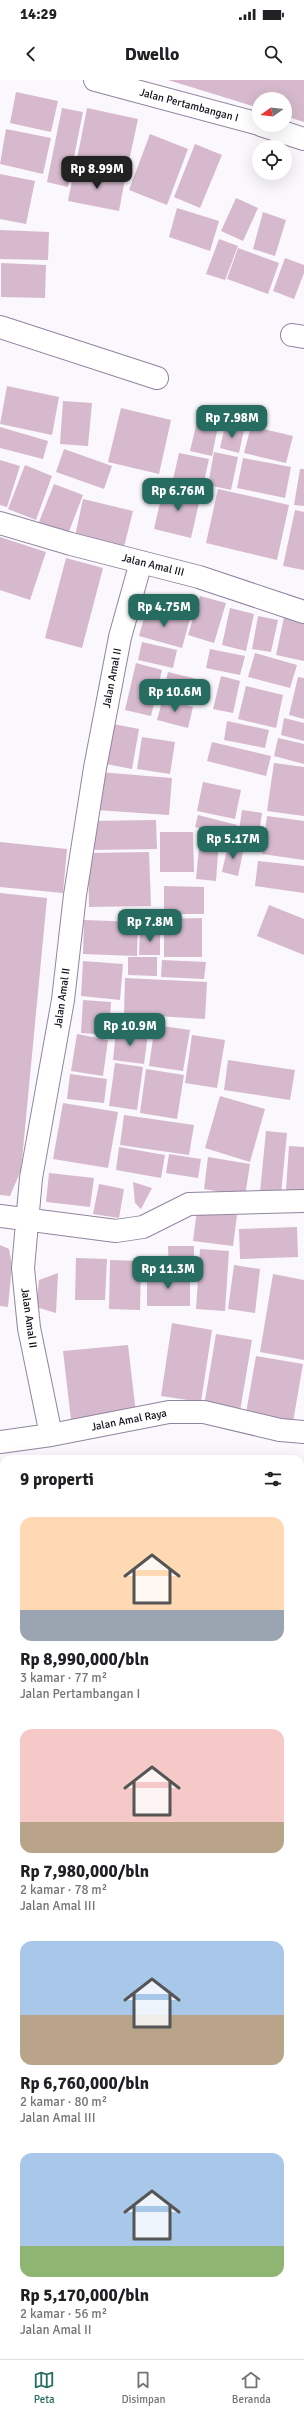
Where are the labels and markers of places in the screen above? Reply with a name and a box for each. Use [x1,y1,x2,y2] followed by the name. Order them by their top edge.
[56,156,138,190] pin: Rp 8.99M
[191,405,273,439] pin: Rp 7.98M
[137,478,219,512] pin: Rp 6.76M
[123,594,205,628] pin: Rp 4.75M
[134,679,216,713] pin: Rp 10.6M
[192,826,274,860] pin: Rp 5.17M
[113,909,187,943] pin: Rp 7.8M
[89,1013,171,1047] pin: Rp 10.9M
[127,1256,209,1290] pin: Rp 11.3M

